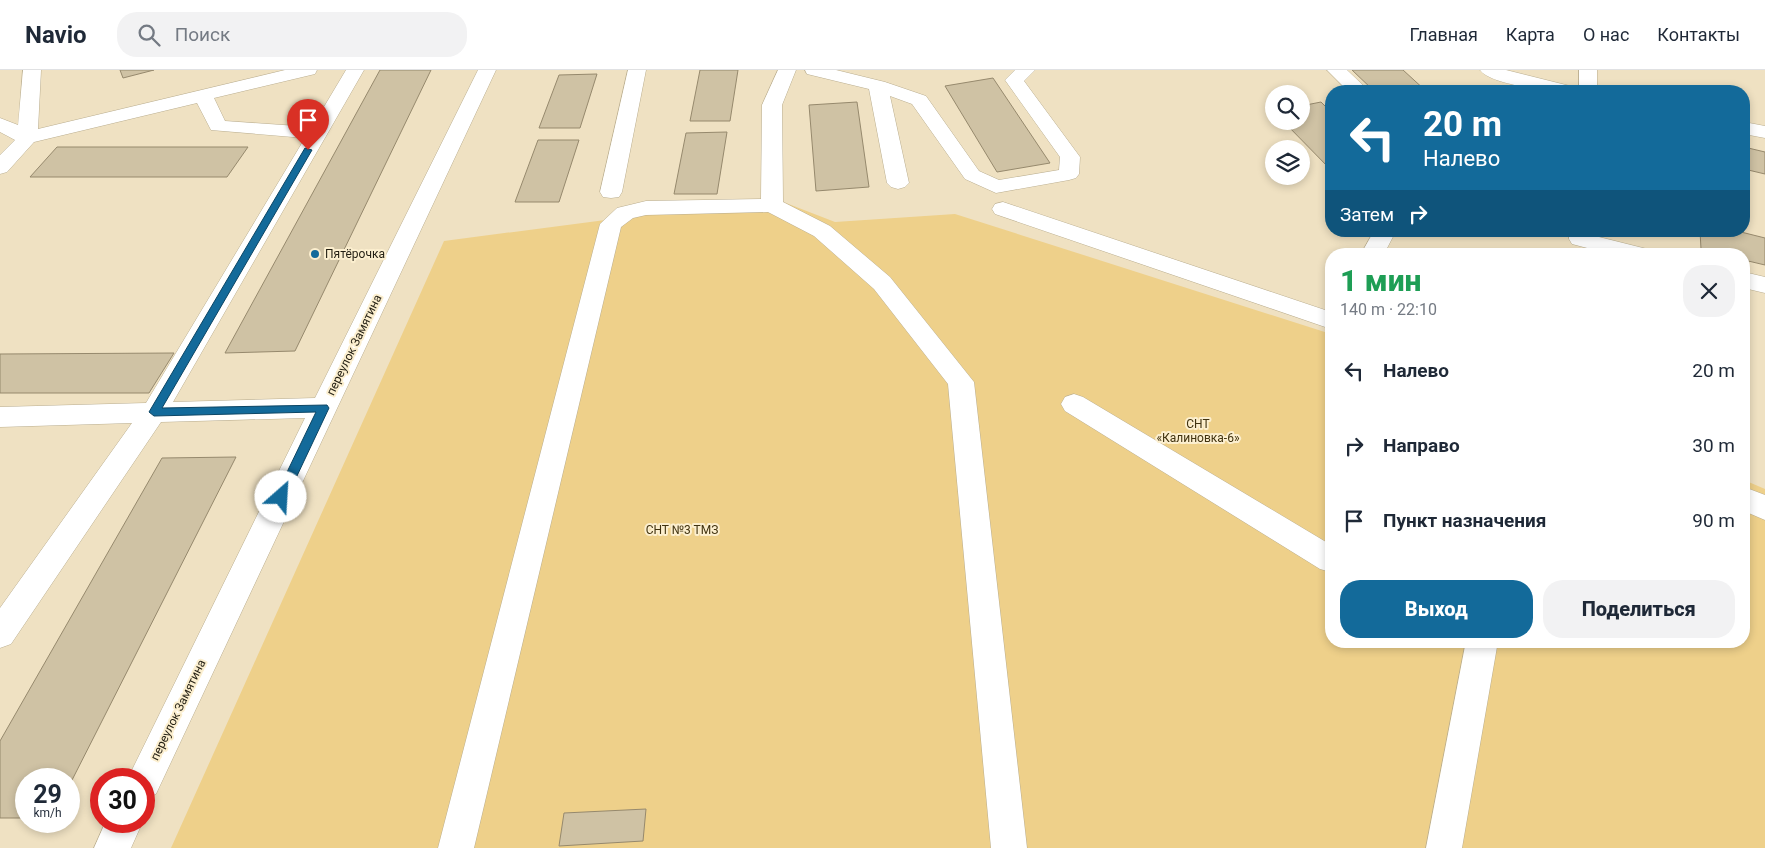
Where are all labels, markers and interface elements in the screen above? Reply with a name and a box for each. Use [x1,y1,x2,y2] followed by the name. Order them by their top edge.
[117,12,467,57] search box
[25,21,87,49] text: Navio
[135,21,163,49] icon: search
[175,23,230,46] text: Поиск
[1409,24,1478,45] text: Главная
[1506,24,1555,45] text: Карта
[1583,24,1629,45] text: О нас
[1657,24,1740,45] text: Контакты
[1265,85,1310,185] map controls
[1265,85,1310,130] button: search
[287,99,329,150] pin
[1423,104,1502,145] text: 20 m
[1340,105,1405,170] icon: left
[294,106,322,134] icon: arrive
[1265,140,1310,185] button: layers
[1423,146,1500,171] text: Налево
[1404,200,1432,228] icon: right
[1340,203,1394,226] text: Затем
[325,247,385,261] place label: Пятёрочка
[309,248,321,260] marker: Пятёрочка
[1340,263,1421,298] text: 1 мин
[1683,265,1735,317] button: close
[324,292,384,398] street label: переулок Замятина
[1340,300,1437,319] text: 140 m · 22:10
[1340,357,1368,385] icon: left
[1383,359,1449,382] text: Налево
[1692,359,1735,382] text: 20 m
[1156,417,1240,445] park label: СНТ «Калиновка-6»
[1340,432,1368,460] icon: right
[1383,434,1460,457] text: Направо
[1692,434,1735,457] text: 30 m
[254,470,306,522] position arrow
[1340,507,1368,535] icon: arrive
[1383,509,1546,532] text: Пункт назначения
[1692,509,1735,532] text: 90 m
[646,523,718,537] park label: СНТ №3 ТМЗ
[1340,580,1533,638] button: Выход
[1543,580,1735,638] button: Поделиться
[148,657,208,763] street label: переулок Замятина
[90,768,155,833] speed limit sign: 30
[33,780,62,809] text: 29
[33,806,62,820] text: km/h

